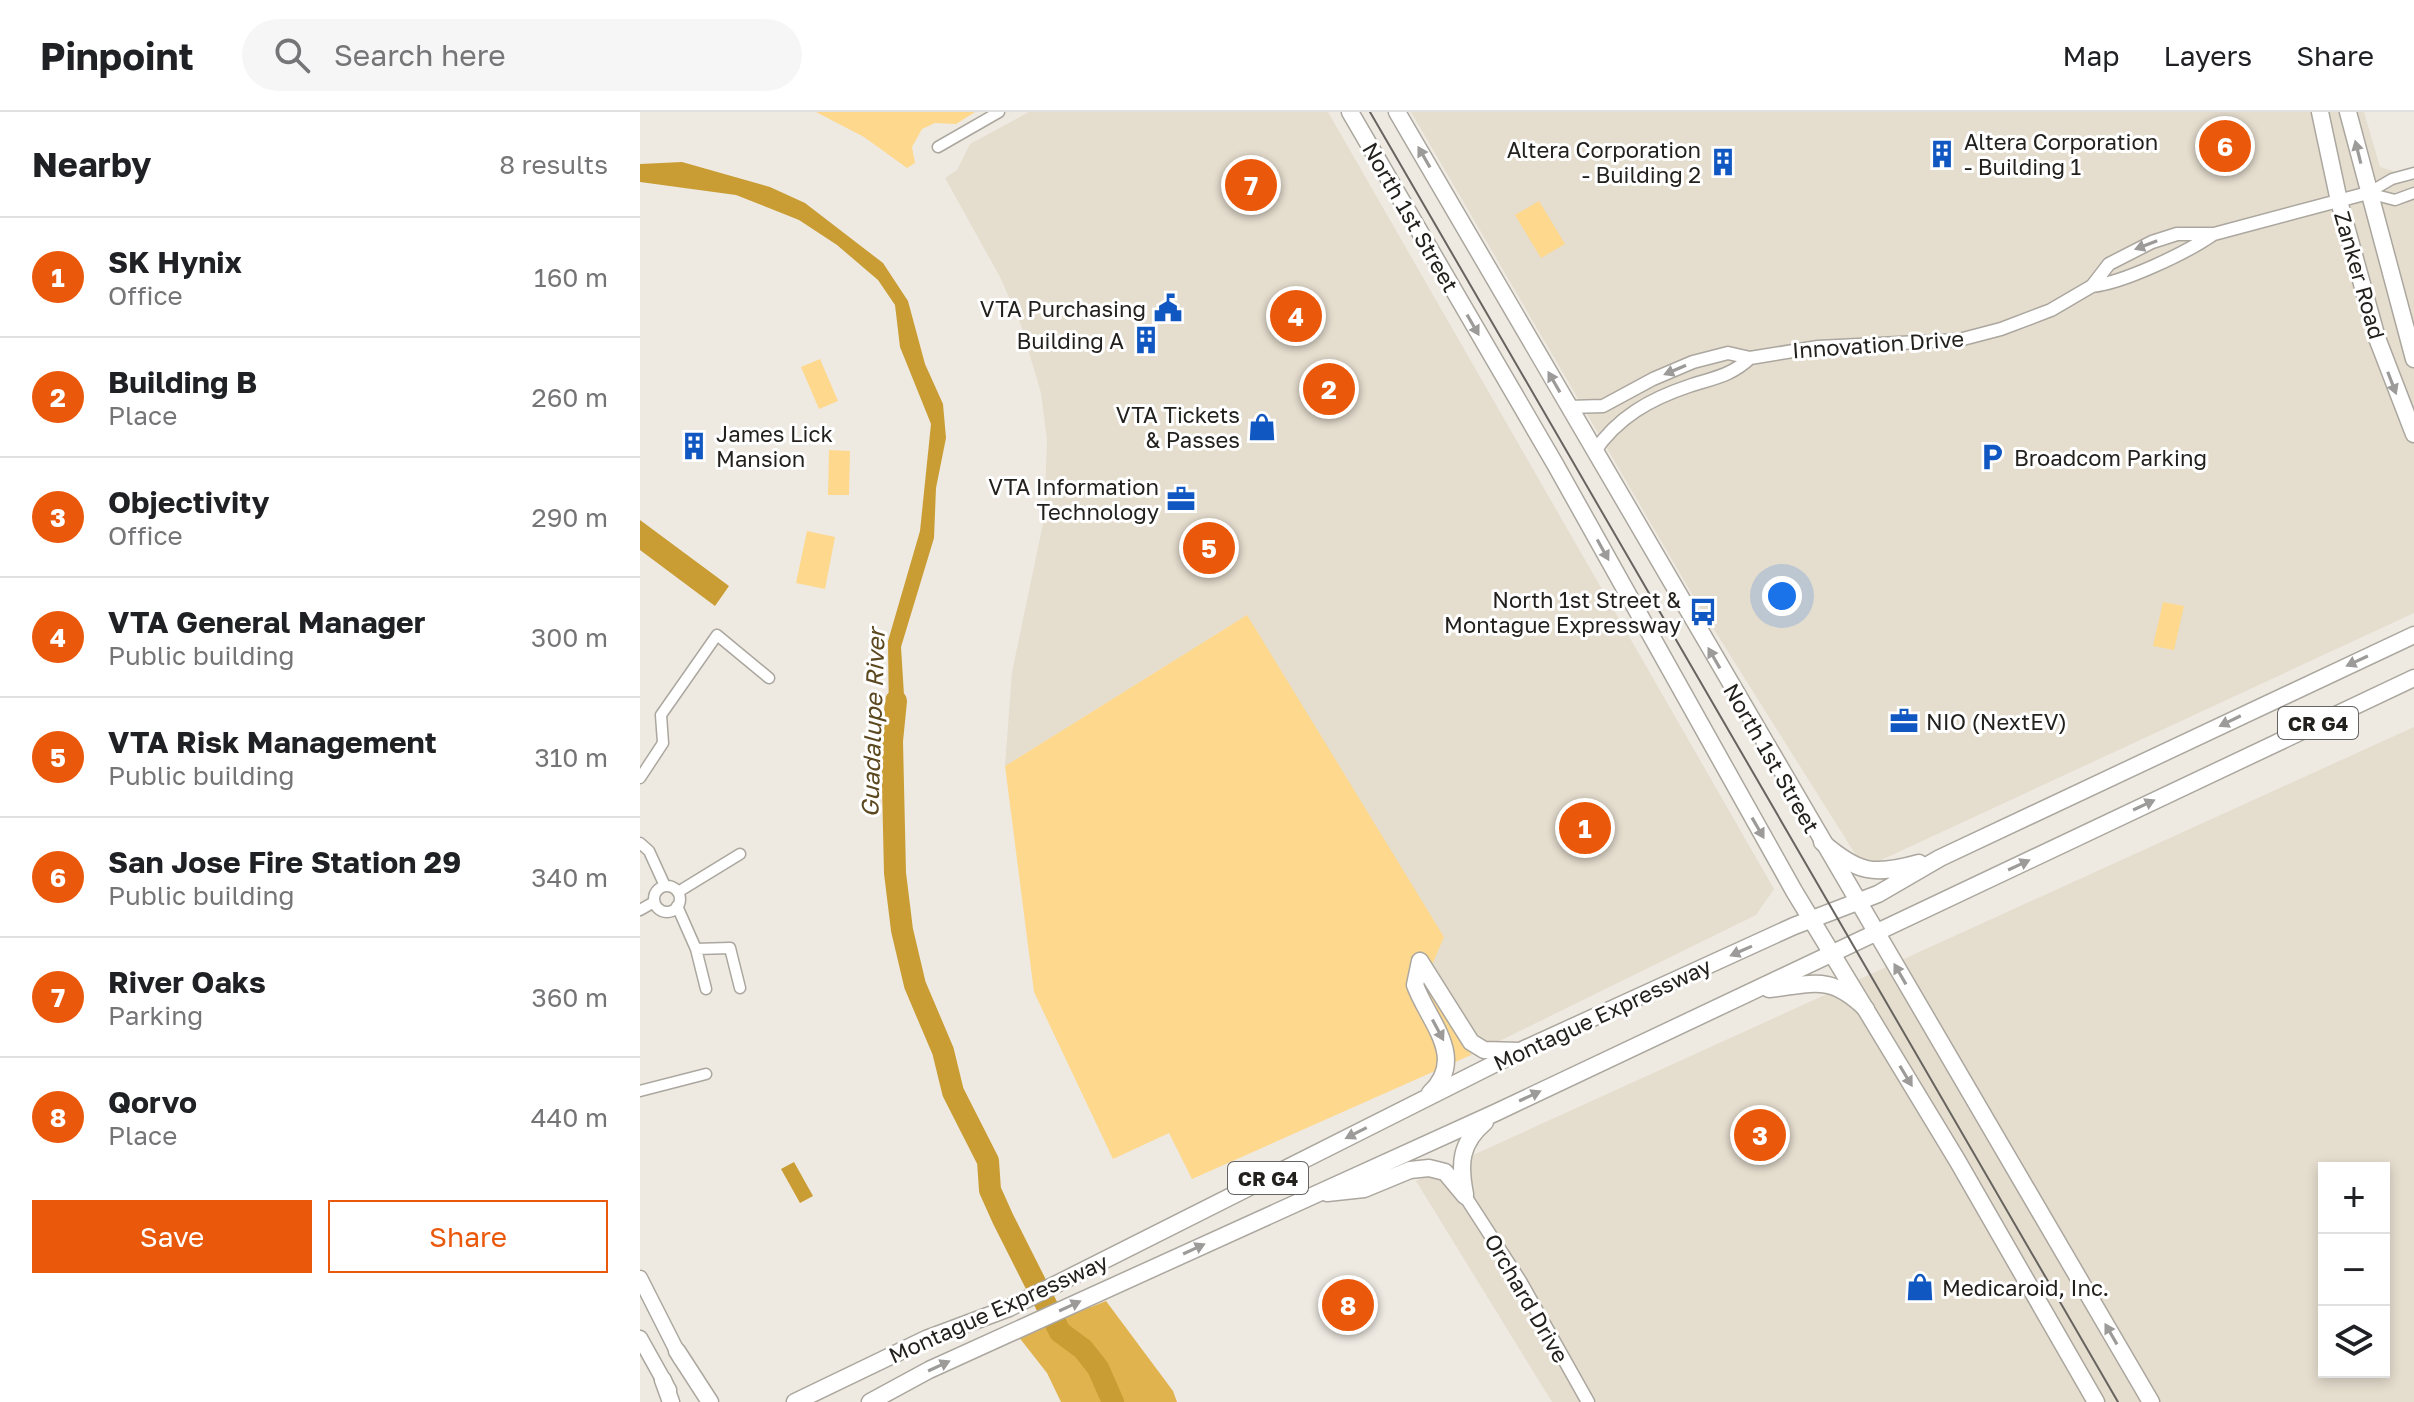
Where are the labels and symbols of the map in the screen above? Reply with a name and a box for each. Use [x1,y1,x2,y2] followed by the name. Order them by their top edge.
[2199,116,2251,176] pin: 6
[1964,128,2158,180] place label: Altera Corporation - Building 1
[1507,136,1701,188] place label: Altera Corporation - Building 2
[1357,137,1465,297] street label: North 1st Street
[1927,139,1957,169] building icon: Altera Corporation - Building 1
[2351,140,2364,165] one-way arrow
[1417,146,1431,168] one-way arrow
[1708,147,1738,177] building icon: Altera Corporation - Building 2
[1225,155,1277,215] pin: 7
[2329,208,2391,342] street label: Zanker Road
[2134,239,2158,252] one-way arrow
[1270,286,1322,346] pin: 4
[1153,293,1183,323] public building icon: VTA Purchasing
[980,295,1146,322] place label: VTA Purchasing
[1466,313,1480,336] one-way arrow
[1131,325,1161,355] building icon: Building A
[1791,325,1965,363] street label: Innovation Drive
[1017,327,1124,354] place label: Building A
[1303,359,1355,419] pin: 2
[1663,363,1687,376] one-way arrow
[1547,371,1561,393] one-way arrow
[2386,371,2399,395] one-way arrow
[1116,401,1240,453] place label: VTA Tickets & Passes
[1247,412,1277,442] shop icon: VTA Tickets & Passes
[716,420,833,472] place label: James Lick Mansion
[679,431,709,461] building icon: James Lick Mansion
[1977,442,2007,472] parking icon: Broadcom Parking
[2014,444,2207,471] place label: Broadcom Parking
[988,473,1159,525] place label: VTA Information Technology
[1166,484,1196,514] office icon: VTA Information Technology
[1183,518,1235,578] pin: 5
[1596,539,1610,561] one-way arrow
[1762,576,1802,616] your location
[1444,586,1681,638] place label: North 1st Street & Montague Expressway
[1688,597,1718,627] bus stop icon: North 1st Street & Montague Expressway
[854,624,890,818] water label: Guadalupe River
[1707,647,1721,669] one-way arrow
[2346,654,2369,668] one-way arrow
[1718,678,1826,838] street label: North 1st Street
[1889,706,1919,736] office icon: NIO (NextEV)
[2278,707,2358,739] road number: CR G4
[1926,708,2067,735] place label: NIO (NextEV)
[2219,714,2242,728] one-way arrow
[1559,798,1611,858] pin: 1
[2133,798,2156,812] one-way arrow
[1751,817,1765,840] one-way arrow
[2008,858,2031,871] one-way arrow
[1729,944,1752,958] one-way arrow
[1489,952,1715,1076] street label: Montague Expressway
[1893,963,1907,985] one-way arrow
[1431,1019,1445,1042] one-way arrow
[1899,1065,1913,1087] one-way arrow
[1518,1089,1541,1103] one-way arrow
[1734,1105,1786,1165] pin: 3
[1345,1126,1368,1140] one-way arrow
[1228,1162,1308,1194] road number: CR G4
[1479,1229,1575,1367] street label: Orchard Drive
[1182,1242,1205,1256] one-way arrow
[884,1247,1112,1369] street label: Montague Expressway
[1905,1272,1935,1302] shop icon: Medicaroid, Inc.
[1942,1274,2109,1301] place label: Medicaroid, Inc.
[1322,1275,1374,1335] pin: 8
[1059,1299,1082,1313] one-way arrow
[2104,1322,2118,1345] one-way arrow
[928,1359,951,1373] one-way arrow

